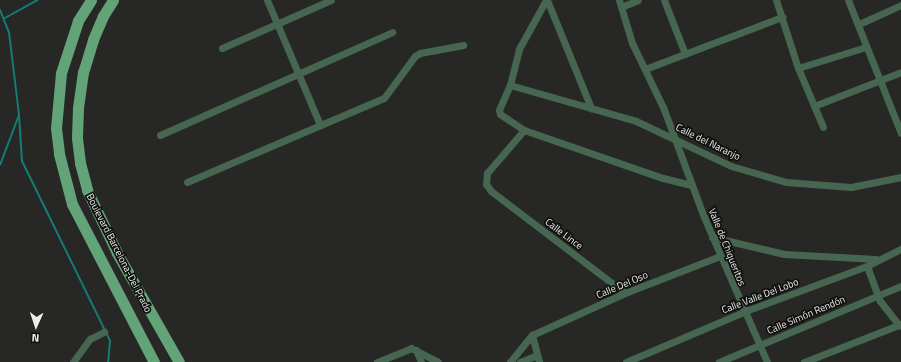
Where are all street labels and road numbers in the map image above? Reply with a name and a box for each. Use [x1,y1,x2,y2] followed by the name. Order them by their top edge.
[674,121,742,163] street label: Calle del Naranjo
[84,192,154,314] street label: Boulevard Barcelona-Del Prado
[706,206,748,288] street label: Valle de Chiqueritos
[543,216,585,252] street label: Calle Lince
[594,269,650,301] street label: Calle Del Oso
[720,276,800,316] street label: Calle Valle Del Lobo
[765,293,847,337] street label: Calle Simón Rendón

